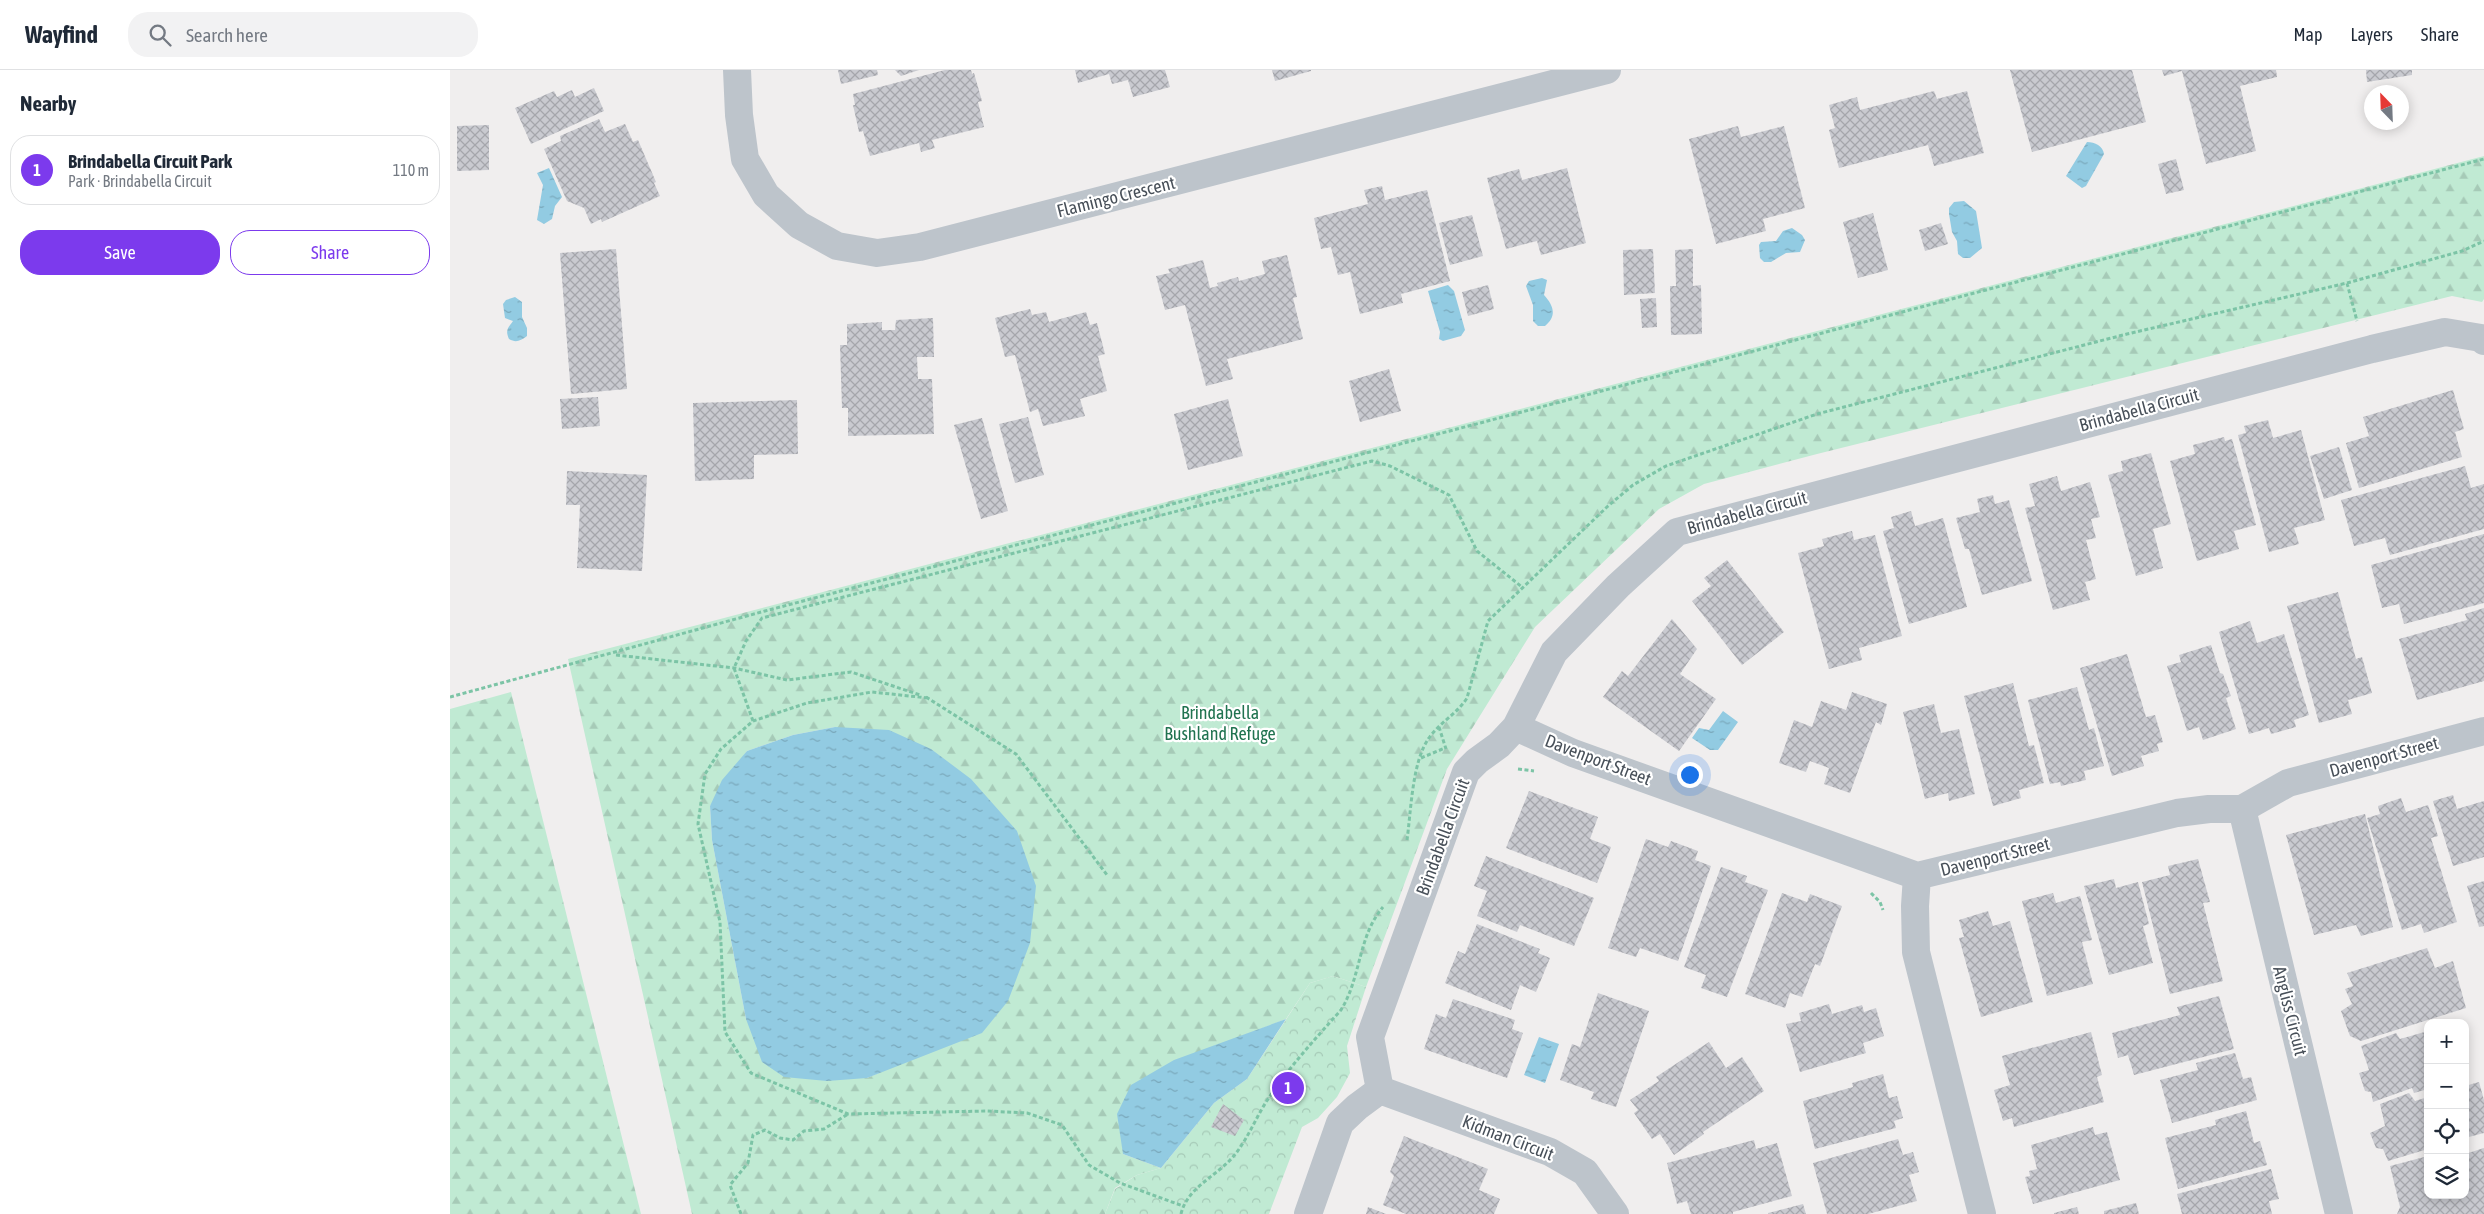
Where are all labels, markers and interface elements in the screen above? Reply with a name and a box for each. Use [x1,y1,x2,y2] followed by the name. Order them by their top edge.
[128,12,478,57] search box
[25,21,98,48] text: Wayfind
[146,21,174,49] icon: search
[186,24,268,46] text: Search here
[2293,24,2322,45] text: Map
[2350,24,2393,45] text: Layers
[2421,24,2459,45] text: Share
[2364,85,2409,130] north arrow
[20,91,76,115] text: Nearby
[68,150,232,172] text: Brindabella Circuit Park
[33,161,41,179] text: 1
[393,161,429,179] text: 110 m
[68,172,212,190] text: Park · Brindabella Circuit
[1055,172,1177,221] street label: Flamingo Crescent
[20,230,220,275] button: Save
[230,230,430,275] button: Share
[2077,383,2201,436] street label: Brindabella Circuit
[1685,486,1809,539] street label: Brindabella Circuit
[1164,702,1276,744] park label: Brindabella Bushland Refuge
[1542,730,1654,789] street label: Davenport Street
[2327,732,2441,781] street label: Davenport Street
[1677,762,1703,788] your location
[1412,775,1473,898] street label: Brindabella Circuit
[1938,833,2052,880] street label: Davenport Street
[2269,964,2312,1058] street label: Angliss Circuit
[2424,1019,2469,1199] map controls
[2424,1019,2469,1064] button: +
[2424,1064,2469,1109] button: −
[1272,1069,1304,1107] pin: 1
[2424,1109,2469,1154] button: locate
[1459,1110,1557,1165] street label: Kidman Circuit
[2424,1154,2469,1199] button: layers

